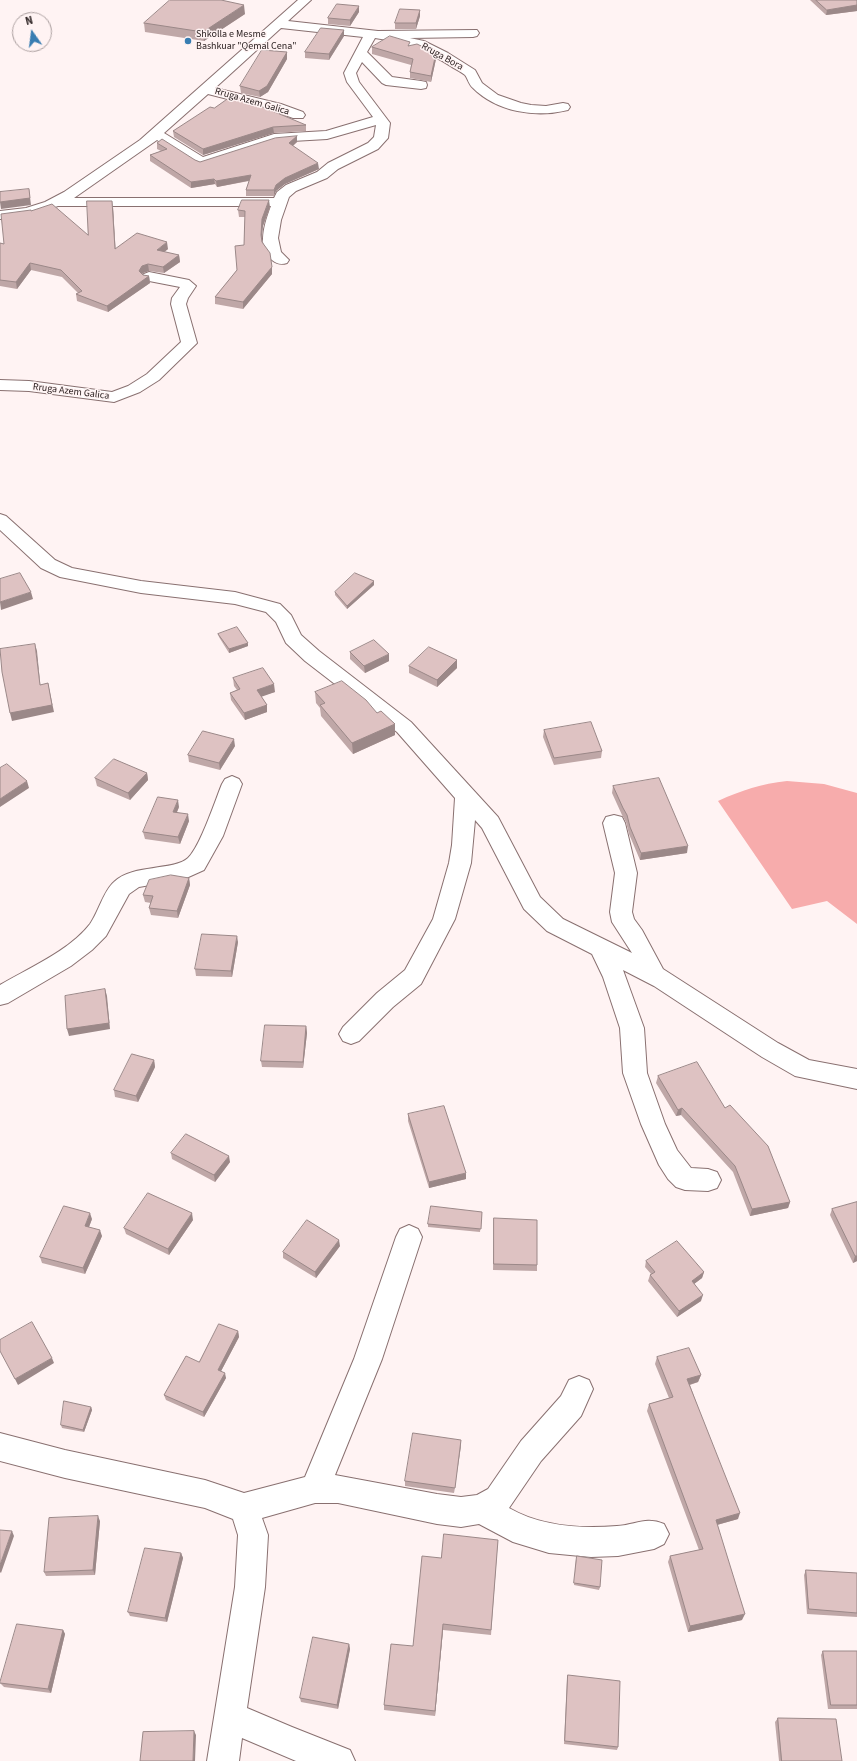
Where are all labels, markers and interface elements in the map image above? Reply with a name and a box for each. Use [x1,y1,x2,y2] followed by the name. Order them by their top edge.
[12,12,52,52] north arrow
[24,13,35,29] text: N
[196,29,296,52] place label: Shkolla e Mesme Bashkuar "Qemal Cena"
[183,36,193,46] marker: Shkolla e Mesme Bashkuar "Qemal Cena"
[419,41,465,73] street label: Rruga Bora
[213,86,291,118] street label: Rruga Azem Galica
[32,381,110,403] street label: Rruga Azem Galica

